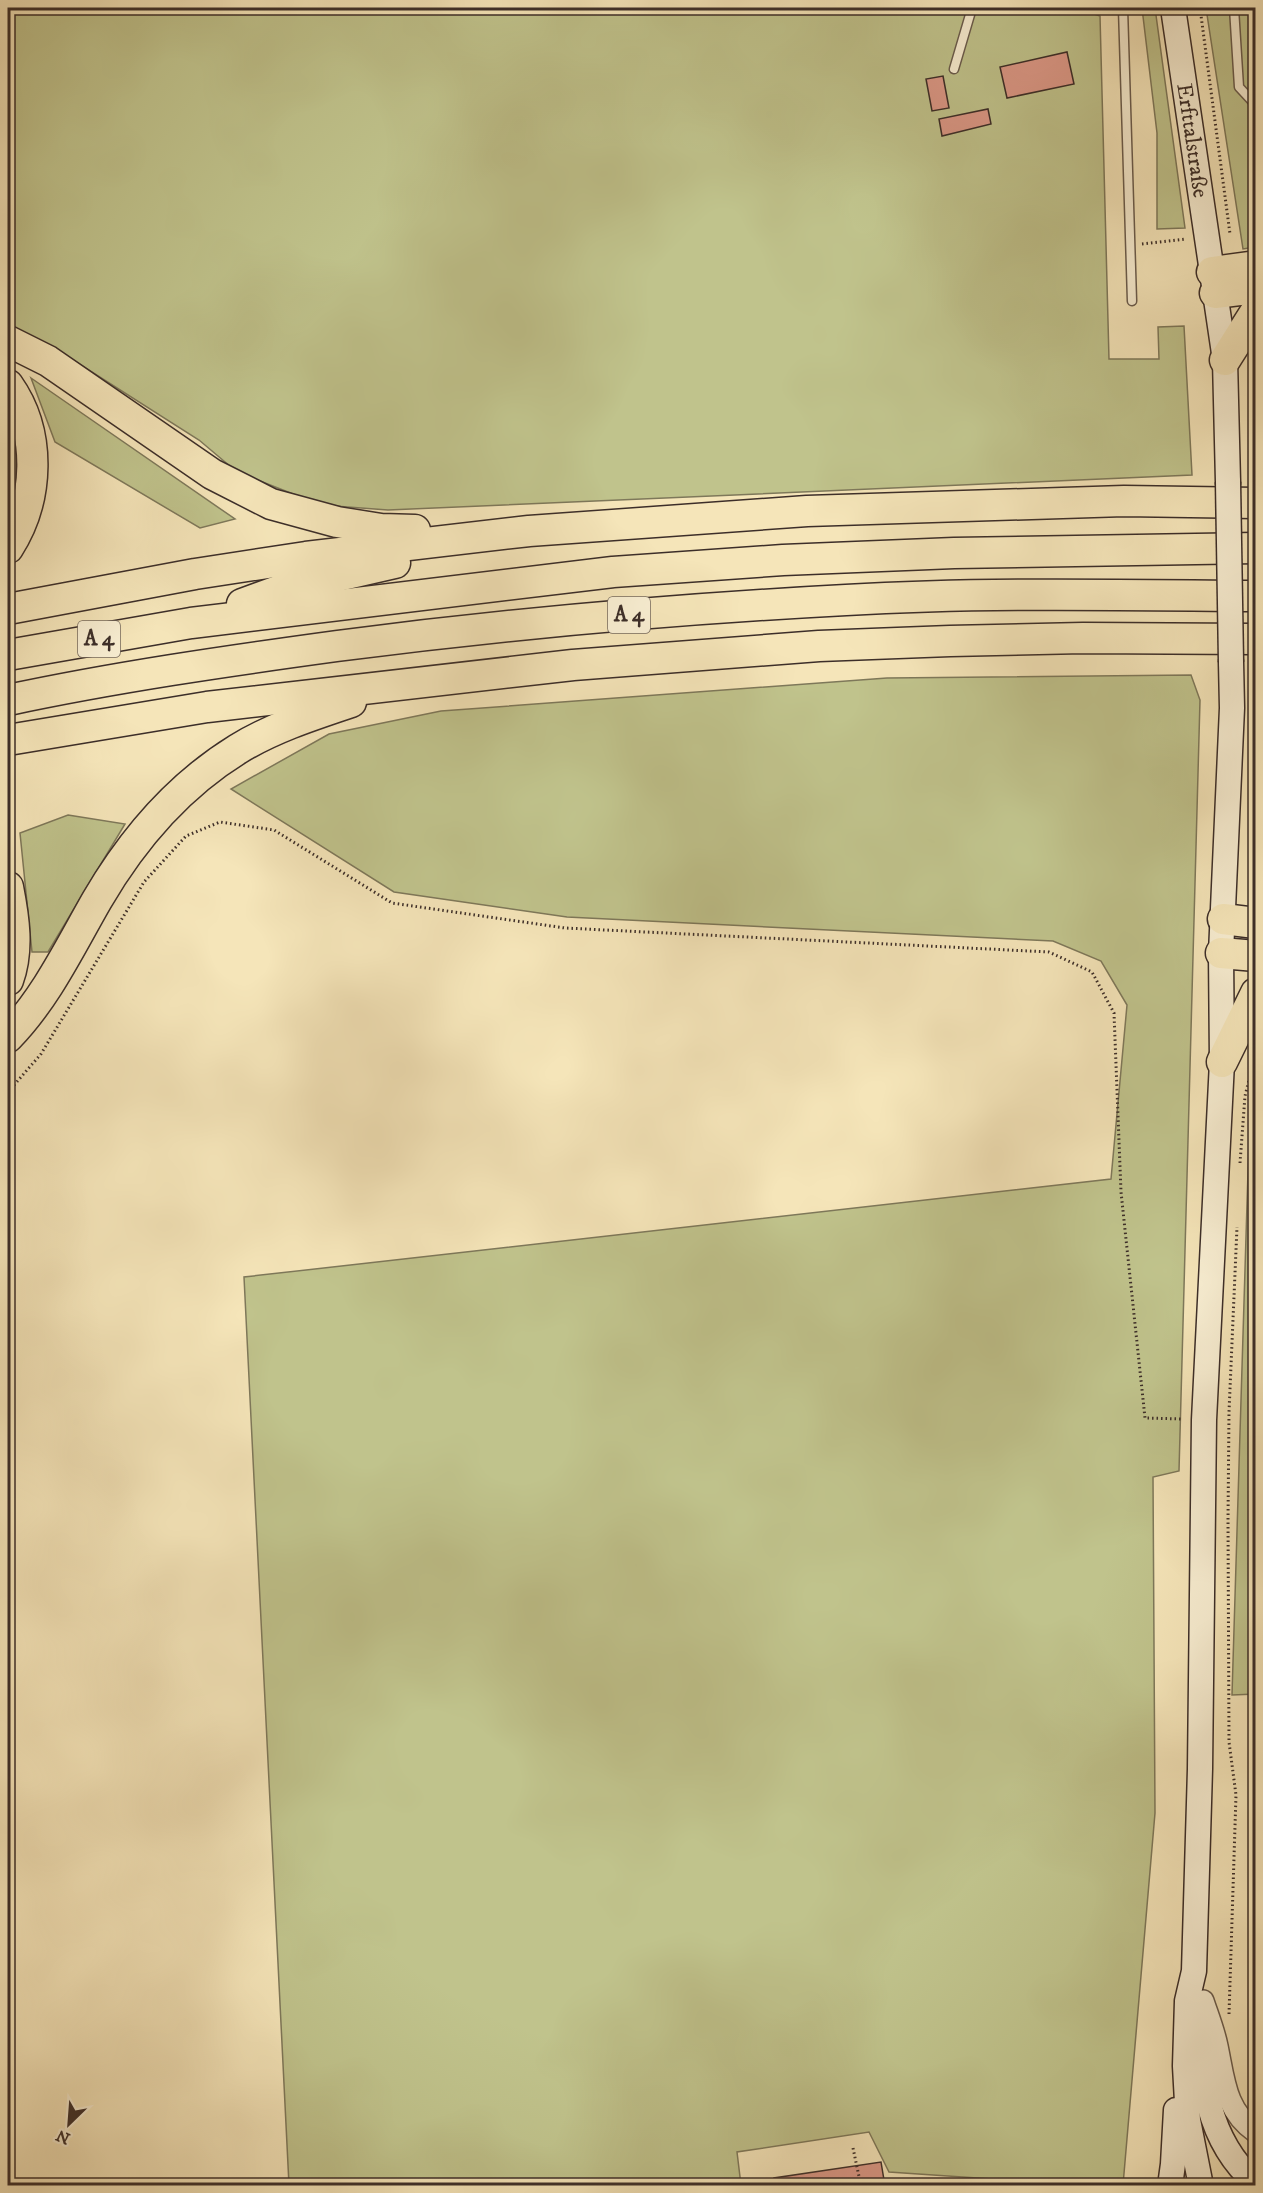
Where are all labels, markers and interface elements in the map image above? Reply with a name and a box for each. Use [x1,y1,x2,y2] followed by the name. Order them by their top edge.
[1171,82,1214,200] street label: Erfttalstraße
[608,597,650,633] road number: A 4
[78,621,120,657] road number: A 4
[39,2094,99,2154] north arrow
[53,2125,73,2149] text: N

